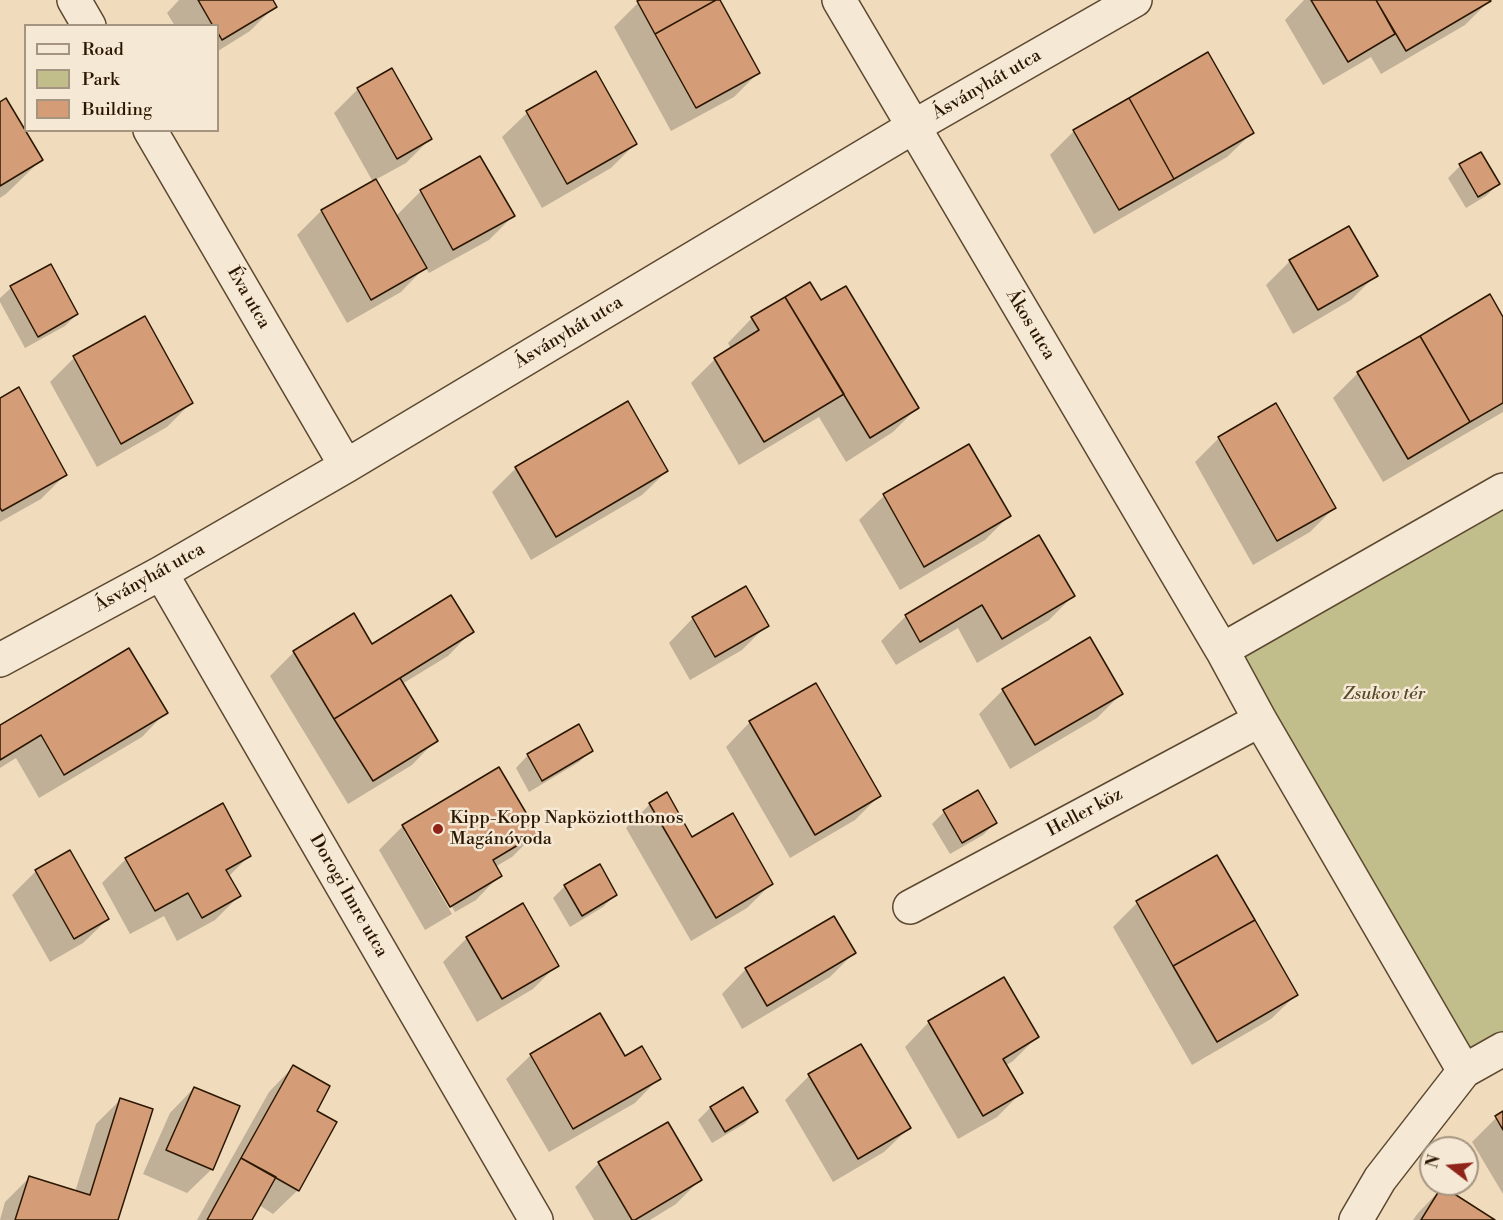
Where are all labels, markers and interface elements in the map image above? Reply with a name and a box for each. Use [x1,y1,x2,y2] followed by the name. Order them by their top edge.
[24,24,219,132] legend
[82,38,124,61] text: Road
[929,45,1045,125] street label: Ásványhát utca
[82,68,119,91] text: Park
[82,98,152,121] text: Building
[222,263,274,333] street label: Éva utca
[1001,286,1059,364] street label: Ákos utca
[511,292,627,374] street label: Ásványhát utca
[91,539,209,617] street label: Ásványhát utca
[1343,684,1425,706] park label: Zsukov tér
[1043,784,1127,842] street label: Heller köz
[450,808,684,850] place label: Kipp-Kopp Napköziotthonos Magánóvoda
[431,822,445,836] marker: Kipp-Kopp Napköziotthonos Magánóvoda
[304,831,392,961] street label: Dorogi Imre utca
[1419,1136,1479,1196] north arrow
[1422,1153,1445,1170] text: N

